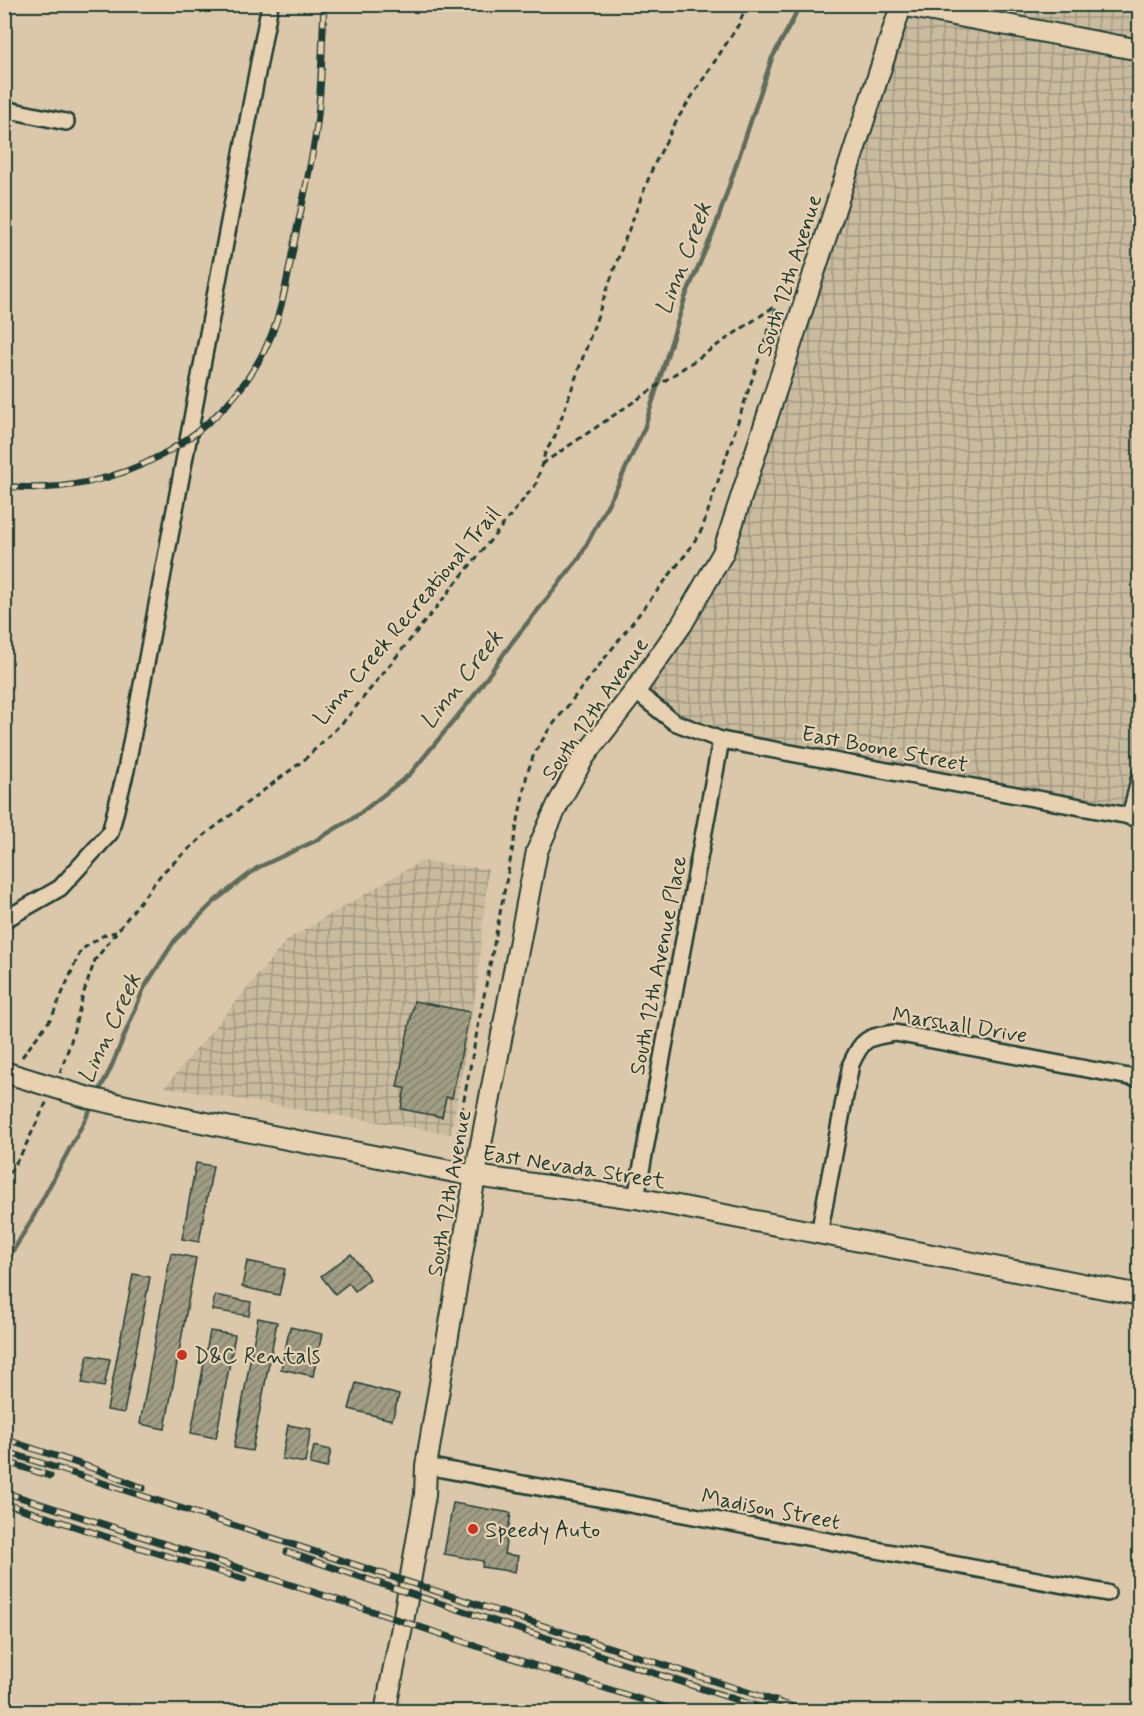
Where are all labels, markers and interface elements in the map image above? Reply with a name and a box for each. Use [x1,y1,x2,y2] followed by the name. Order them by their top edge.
[751,191,829,360] street label: South 12th Avenue
[649,198,720,319] water label: Linn Creek
[307,500,505,730] street label: Linn Creek Recreational Trail
[413,624,509,734] water label: Linn Creek
[536,632,656,786] street label: South 12th Avenue
[799,720,970,780] street label: East Boone Street
[624,853,694,1077] street label: South 12th Avenue Place
[71,968,149,1089] water label: Linn Creek
[890,1001,1029,1050] street label: Marshall Drive
[422,1108,478,1279] street label: South 12th Avenue
[480,1140,667,1196] street label: East Nevada Street
[194,1343,321,1371] place label: D&C Rentals
[175,1348,189,1362] marker: D&C Rentals
[699,1483,842,1537] street label: Madison Street
[485,1517,600,1545] place label: Speedy Auto
[466,1522,480,1536] marker: Speedy Auto

